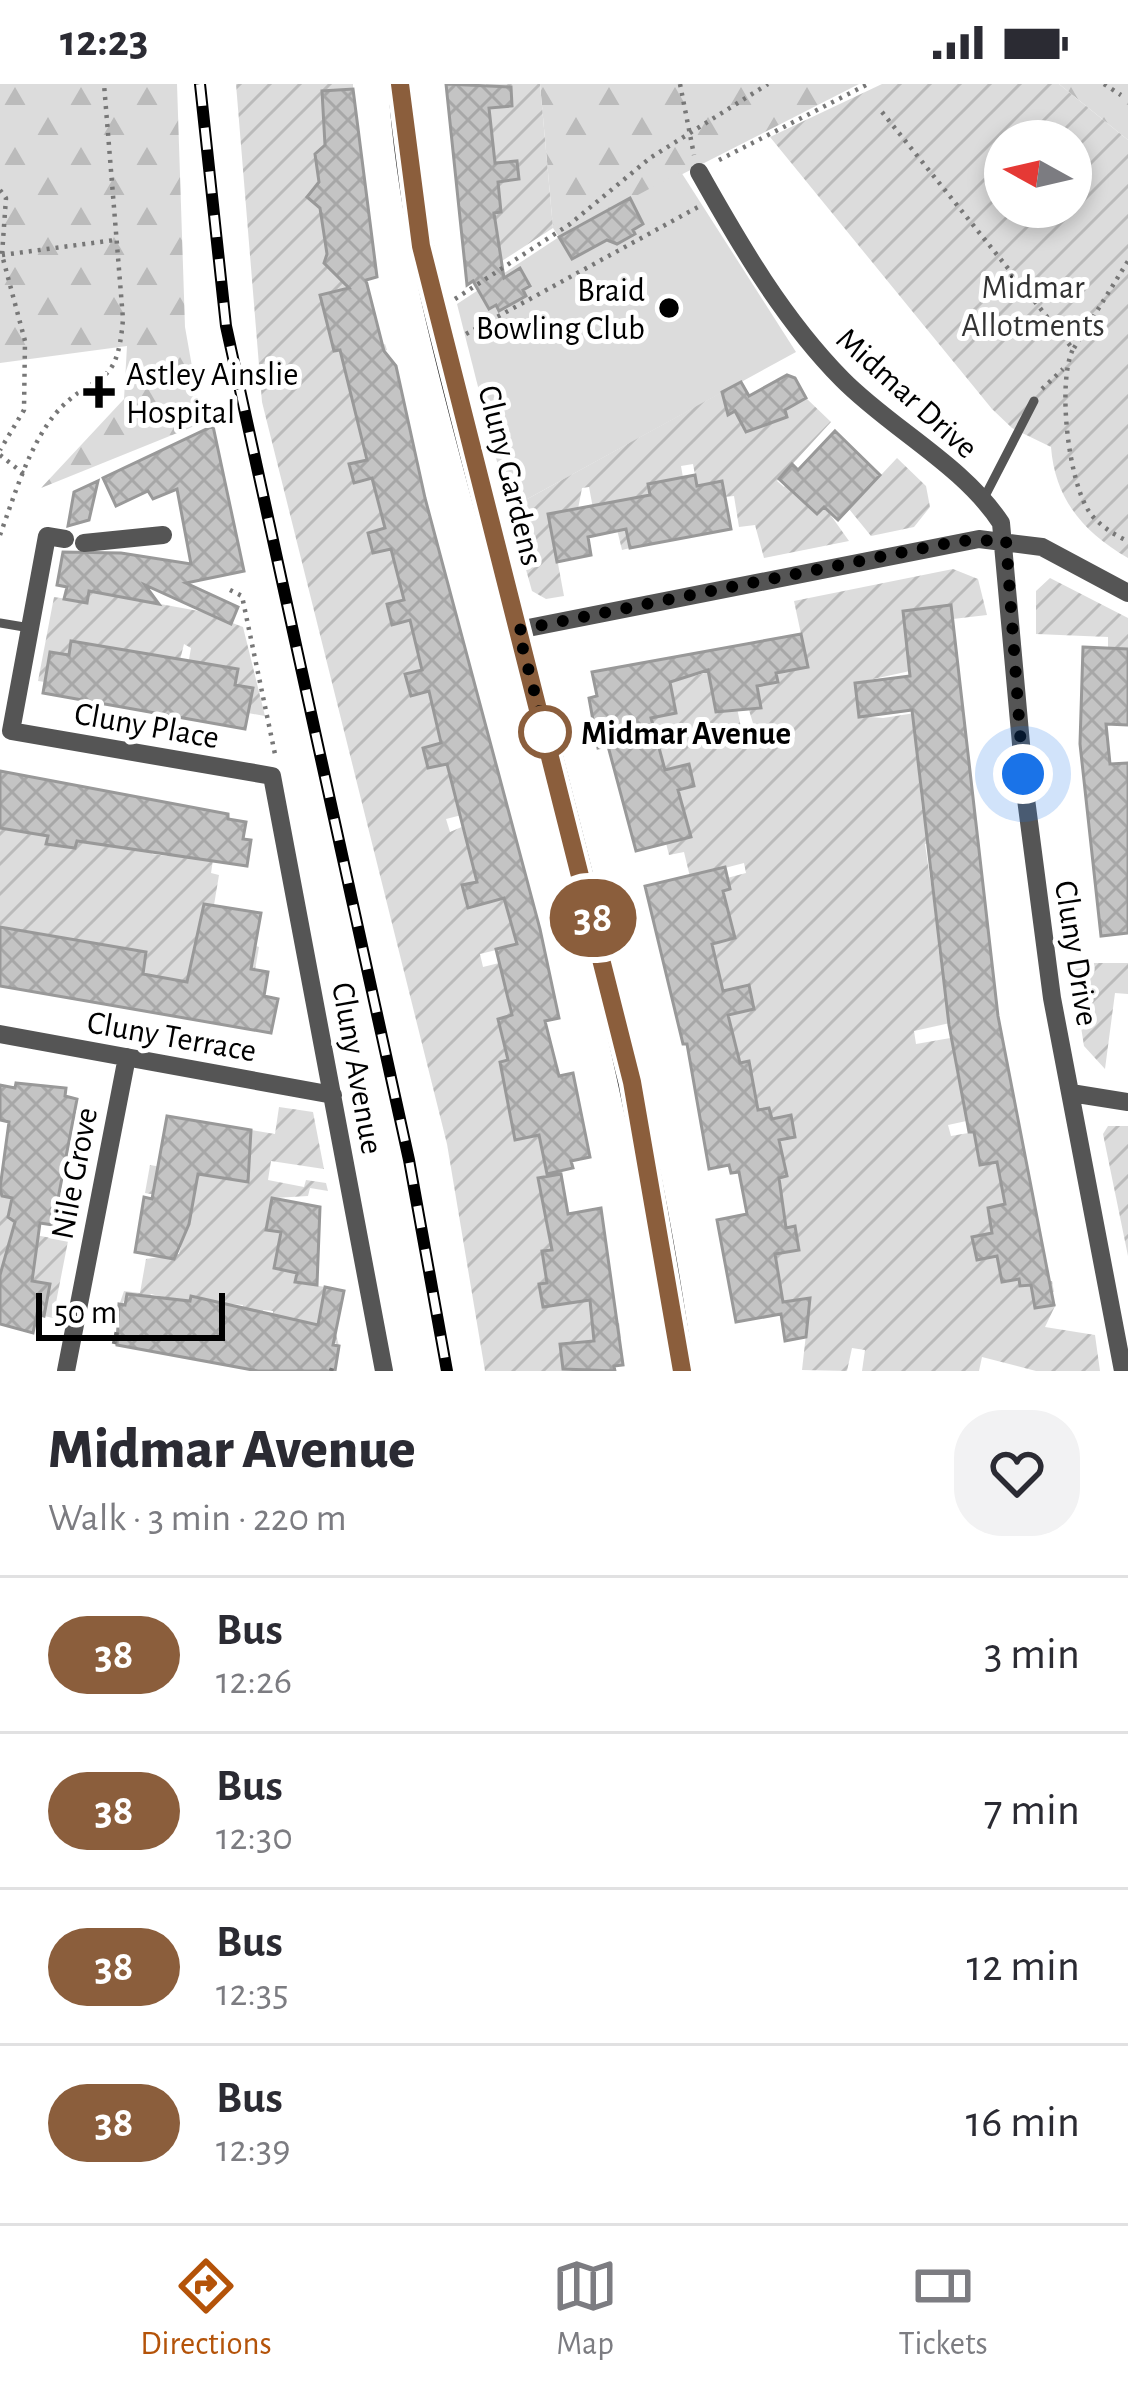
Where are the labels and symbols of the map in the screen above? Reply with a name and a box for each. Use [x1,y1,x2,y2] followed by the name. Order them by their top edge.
[984,120,1092,228] north arrow
[961,272,1105,343] park label: Midmar Allotments
[476,275,645,346] place label: Braid Bowling Club
[656,295,682,321] marker: Braid Bowling Club
[829,322,983,465] street label: Midmar Drive
[126,359,298,430] place label: Astley Ainslie Hospital
[83,376,115,408] marker: Astley Ainslie Hospital
[471,382,548,569] street label: Cluny Gardens
[72,698,221,755] street label: Cluny Place
[520,707,570,757] marker: Midmar Avenue
[581,718,791,751] place label: Midmar Avenue
[993,744,1053,804] your location
[539,879,647,957] line badge: 38
[1048,879,1103,1028] street label: Cluny Drive
[325,980,388,1157] street label: Cluny Avenue
[84,1006,259,1069] street label: Cluny Terrace
[47,1105,104,1242] street label: Nile Grove
[36,1287,225,1340] scale bar

